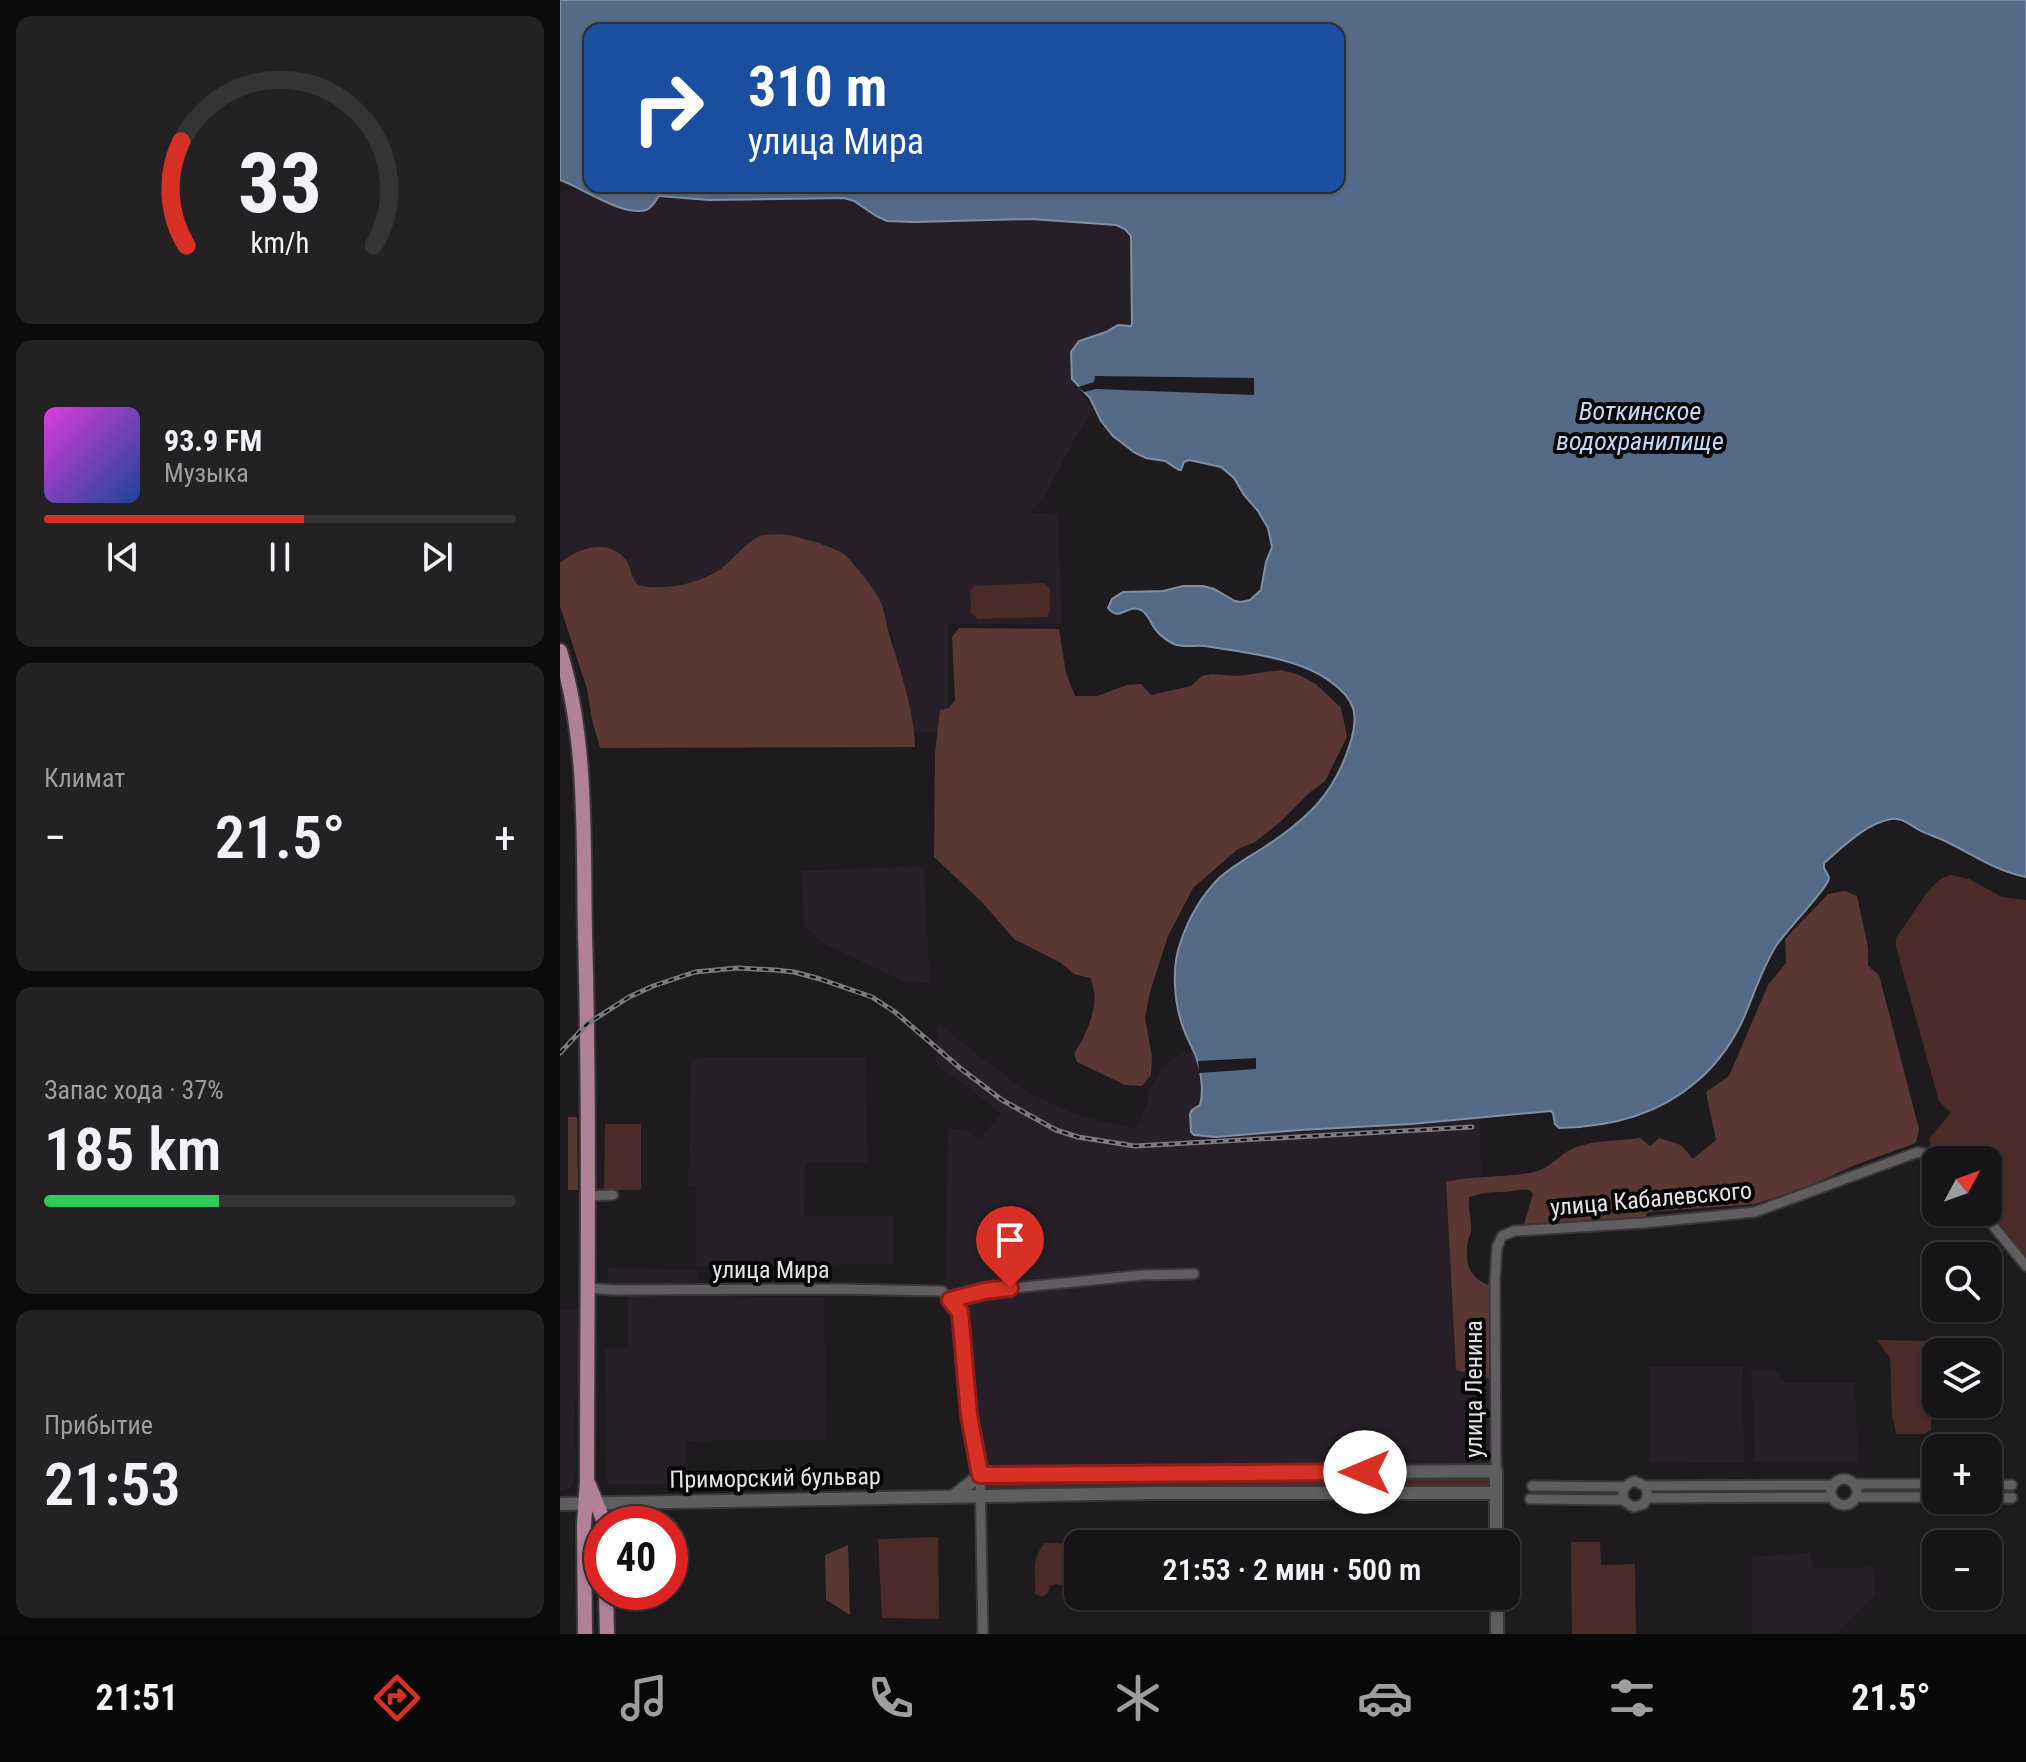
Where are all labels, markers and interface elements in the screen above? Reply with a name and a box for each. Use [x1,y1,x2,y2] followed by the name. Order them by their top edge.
[748,54,887,120] text: 310 m
[616,56,720,160] icon: right
[748,121,924,163] text: улица Мира
[238,134,322,231] text: 33
[251,226,309,260] text: km/h
[1556,396,1724,456] water label: Воткинское водохранилище
[164,423,262,458] text: 93.9 FM
[164,458,249,488] text: Музыка
[101,535,145,579] icon: previous
[258,535,302,579] icon: pause
[415,535,459,579] icon: next
[44,763,125,793] text: Климат
[215,802,345,873] text: 21.5°
[44,812,66,864] text: −
[494,812,516,864] text: +
[44,1075,224,1105] text: Запас хода · 37%
[44,1114,221,1185] text: 185 km
[1922,1146,2002,1226] north arrow
[1922,1146,2002,1610] map controls
[1549,1176,1753,1222] street label: улица Кабалевского
[976,1206,1044,1288] pin
[988,1218,1032,1262] icon: arrive
[1922,1242,2002,1322] button: search
[712,1256,830,1284] street label: улица Мира
[1460,1320,1488,1458] street label: улица Ленина
[1922,1338,2002,1418] button: layers
[44,1410,153,1440] text: Прибытие
[1323,1430,1407,1514] position arrow
[1922,1434,2002,1514] button: +
[44,1449,181,1520] text: 21:53
[669,1462,881,1494] street label: Приморский бульвар
[584,1506,688,1610] speed limit sign: 40
[1922,1530,2002,1610] button: −
[1163,1552,1421,1587] text: 21:53 · 2 мин · 500 m
[369,1670,425,1726] icon: directions
[616,1670,672,1726] icon: music
[863,1670,919,1726] icon: phone
[1110,1670,1166,1726] icon: climate
[1357,1670,1413,1726] icon: car
[1604,1670,1660,1726] icon: filters
[96,1677,178,1719] text: 21:51
[1851,1677,1930,1719] text: 21.5°

